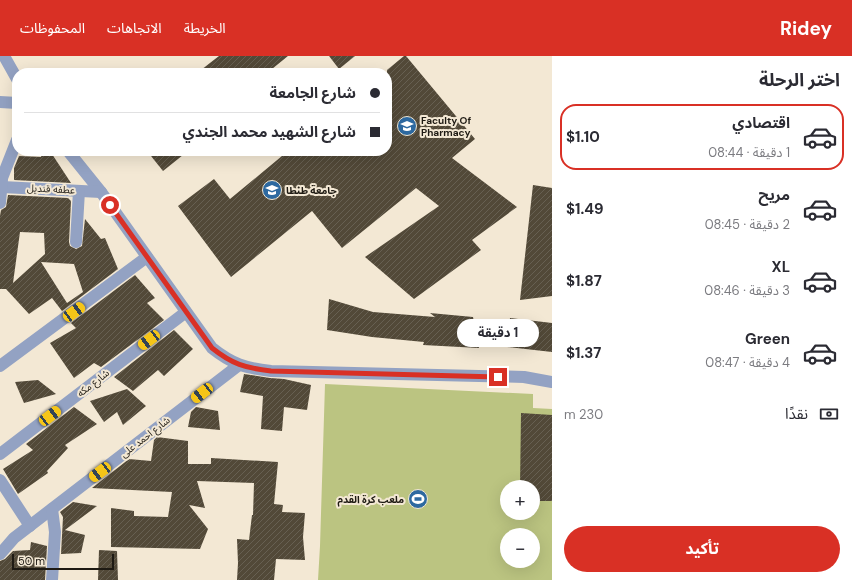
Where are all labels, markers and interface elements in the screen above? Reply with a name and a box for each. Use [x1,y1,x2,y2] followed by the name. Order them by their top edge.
[780,16,832,41] text: Ridey
[20,19,85,37] text: المحفوظات
[107,19,162,37] text: الاتجاهات
[184,19,226,37] text: الخريطة
[759,68,840,92] text: اختر الرحلة
[270,83,356,103] text: شارع الجامعة
[732,113,790,133] text: اقتصادي
[421,114,471,139] place label: Faculty Of Pharmacy
[396,115,418,137] school or university icon: Faculty Of Pharmacy
[802,119,838,155] icon: car
[182,122,356,142] text: شارع الشهيد محمد الجندي
[566,127,600,147] text: $1.10
[708,144,790,161] text: 1 دقيقة · 08:44
[261,179,283,201] school or university icon: جامعة طنطا
[27,181,75,197] street label: عطفه قنديل
[286,184,337,197] place label: جامعة طنطا
[758,185,790,205] text: مريح
[802,191,838,227] icon: car
[101,196,119,214] route start
[566,199,604,219] text: $1.49
[705,216,790,233] text: 2 دقيقة · 08:45
[772,257,790,277] text: XL
[802,263,838,299] icon: car
[566,271,602,291] text: $1.87
[704,282,790,299] text: 3 دقيقة · 08:46
[61,300,87,324] car
[457,319,539,347] callout: 1 دقيقة
[478,324,518,341] text: 1 دقيقة
[136,328,162,352] car
[745,329,790,349] text: Green
[802,335,838,371] icon: car
[566,343,601,363] text: $1.37
[705,354,790,371] text: 4 دقيقة · 08:47
[74,366,112,400] street label: شارع مكه
[489,368,507,386] route end
[189,381,215,405] car
[818,403,840,425] icon: cash
[37,404,63,428] car
[785,404,808,424] text: نقدًا
[564,406,603,423] text: 230 m
[118,413,173,461] street label: شارع احمد على
[87,460,113,484] car
[500,480,540,568] map controls
[500,480,540,520] button: +
[407,488,429,510] sports icon: ملعب كرة القدم
[338,493,404,507] place label: ملعب كرة القدم
[564,526,840,572] button: تأكيد
[500,528,540,568] button: −
[12,552,114,571] scale bar
[18,554,45,568] text: 50 m

